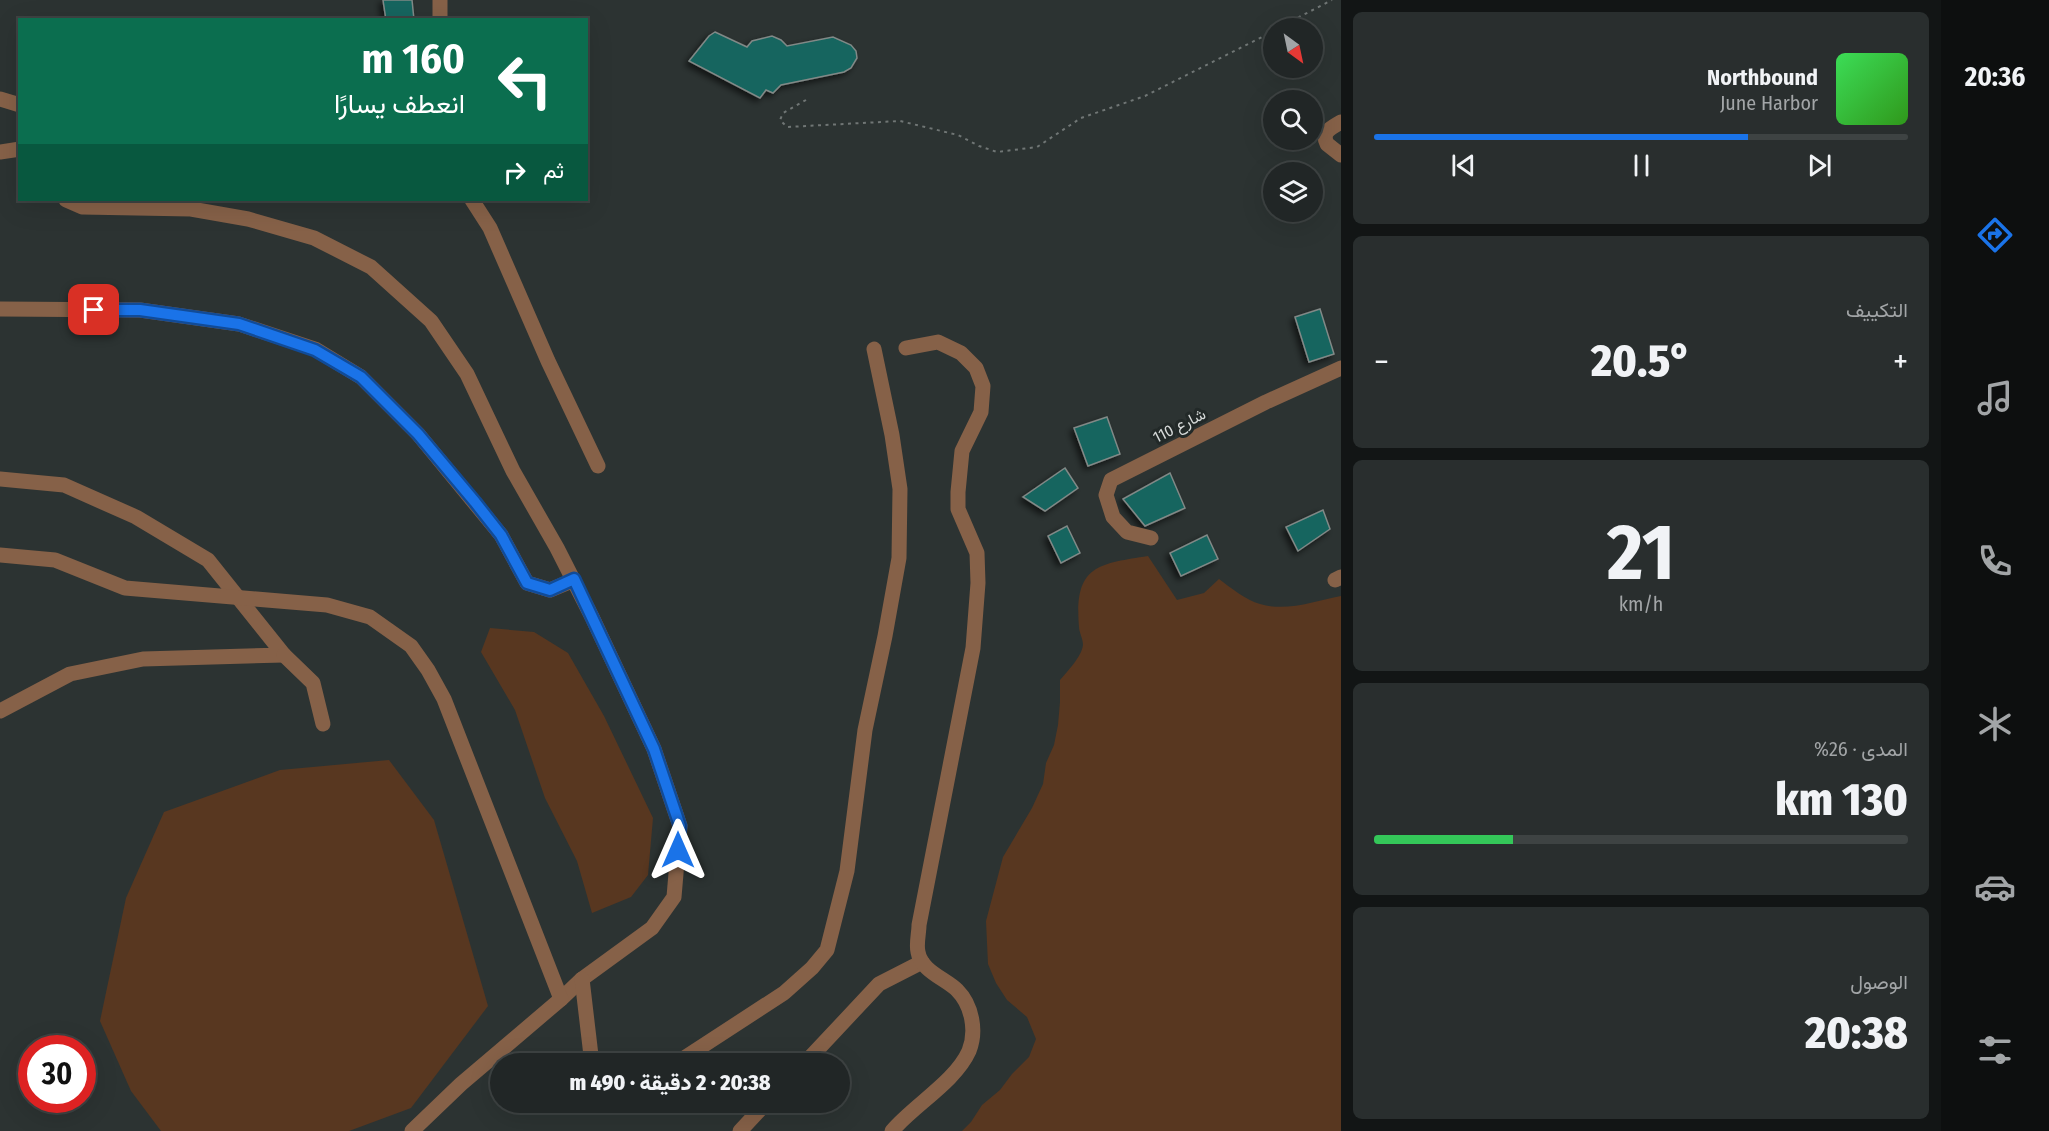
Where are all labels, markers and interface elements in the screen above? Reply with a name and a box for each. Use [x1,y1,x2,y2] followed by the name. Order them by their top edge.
[1263,18,1323,78] north arrow
[1263,18,1323,222] map controls
[362,34,465,84] text: 160 m
[486,42,564,120] icon: left
[1965,61,2025,93] text: 20:36
[1707,64,1818,91] text: Northbound
[334,88,465,120] text: انعطف يسارًا
[1263,90,1323,150] button: search
[1720,91,1818,115] text: June Harbor
[1447,149,1480,182] icon: previous
[1625,149,1658,182] icon: pause
[1803,149,1836,182] icon: next
[498,156,531,189] icon: right
[543,157,564,184] text: ثم
[1263,162,1323,222] button: layers
[1974,214,2016,256] icon: directions
[68,284,119,335] pin
[77,293,110,326] icon: arrive
[1846,298,1908,322] text: التكييف
[1591,334,1691,388] text: 20.5°
[1374,342,1389,382] text: −
[1893,342,1908,382] text: +
[1974,377,2016,419] icon: music
[1150,404,1210,449] street label: شارع 110
[1607,506,1675,600] text: 21
[1974,540,2016,582] icon: phone
[1619,592,1663,616] text: km/h
[1974,703,2016,745] icon: climate
[1814,737,1908,761] text: المدى · 26%
[1775,773,1908,827] text: 130 km
[646,818,710,882] position arrow
[1974,866,2016,908] icon: car
[1850,970,1908,994] text: الوصول
[1805,1006,1908,1060] text: 20:38
[1974,1029,2016,1071] icon: filters
[18,1035,96,1113] speed limit sign: 30
[569,1069,771,1096] text: 20:38 · 2 دقيقة · 490 m

